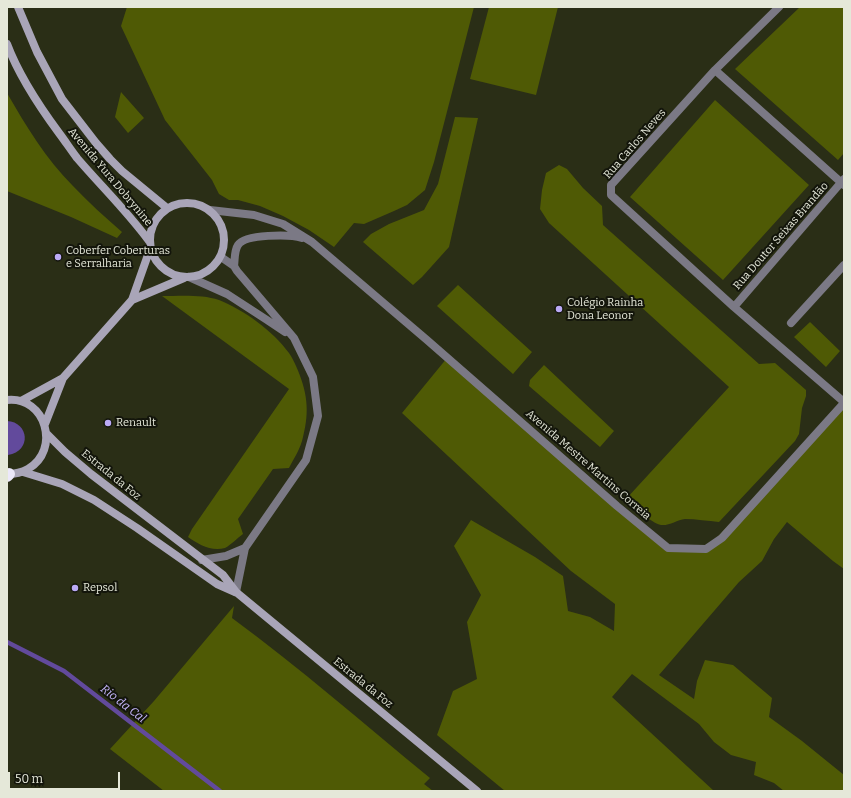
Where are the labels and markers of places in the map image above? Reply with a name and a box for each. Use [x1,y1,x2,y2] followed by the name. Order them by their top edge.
[66,244,170,270] place label: Coberfer Coberturas e Serralharia
[53,252,63,262] marker: Coberfer Coberturas e Serralharia
[567,296,643,322] place label: Colégio Rainha Dona Leonor
[554,304,564,314] marker: Colégio Rainha Dona Leonor
[116,416,156,430] place label: Renault
[103,418,113,428] marker: Renault
[83,581,117,595] place label: Repsol
[70,583,80,593] marker: Repsol

